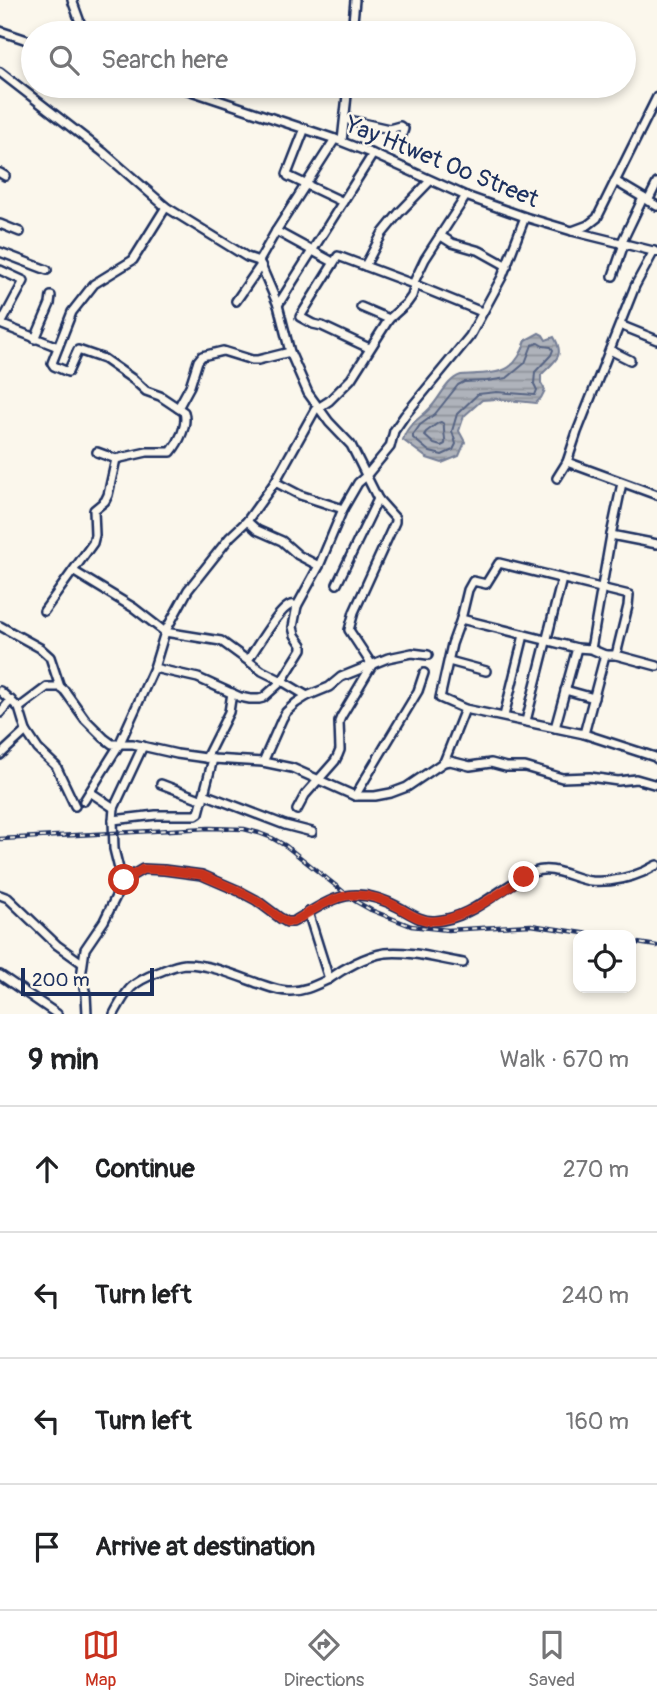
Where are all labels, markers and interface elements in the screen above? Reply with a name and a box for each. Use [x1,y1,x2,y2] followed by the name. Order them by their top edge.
[21,21,636,98] search box
[45,41,83,79] icon: search
[101,44,228,76] text: Search here
[340,110,543,214] street label: Yay Htwet Oo Street
[508,861,539,892] route end
[108,864,139,895] route start
[573,930,636,993] map controls
[573,930,636,993] button: locate
[21,965,154,997] scale bar
[32,968,90,992] text: 200 m
[28,1041,99,1078] text: 9 min
[500,1045,629,1074] text: Walk · 670 m
[28,1150,66,1188] icon: ahead
[95,1153,195,1185] text: Continue
[563,1155,629,1184] text: 270 m
[28,1276,66,1314] icon: left
[95,1279,191,1311] text: Turn left
[562,1281,629,1310] text: 240 m
[28,1402,66,1440] icon: left
[95,1405,191,1437] text: Turn left
[565,1407,629,1436] text: 160 m
[28,1528,66,1566] icon: arrive
[95,1531,315,1563] text: Arrive at destination
[82,1626,120,1692] tab: Map
[284,1626,364,1692] tab: Directions
[528,1626,575,1692] tab: Saved

